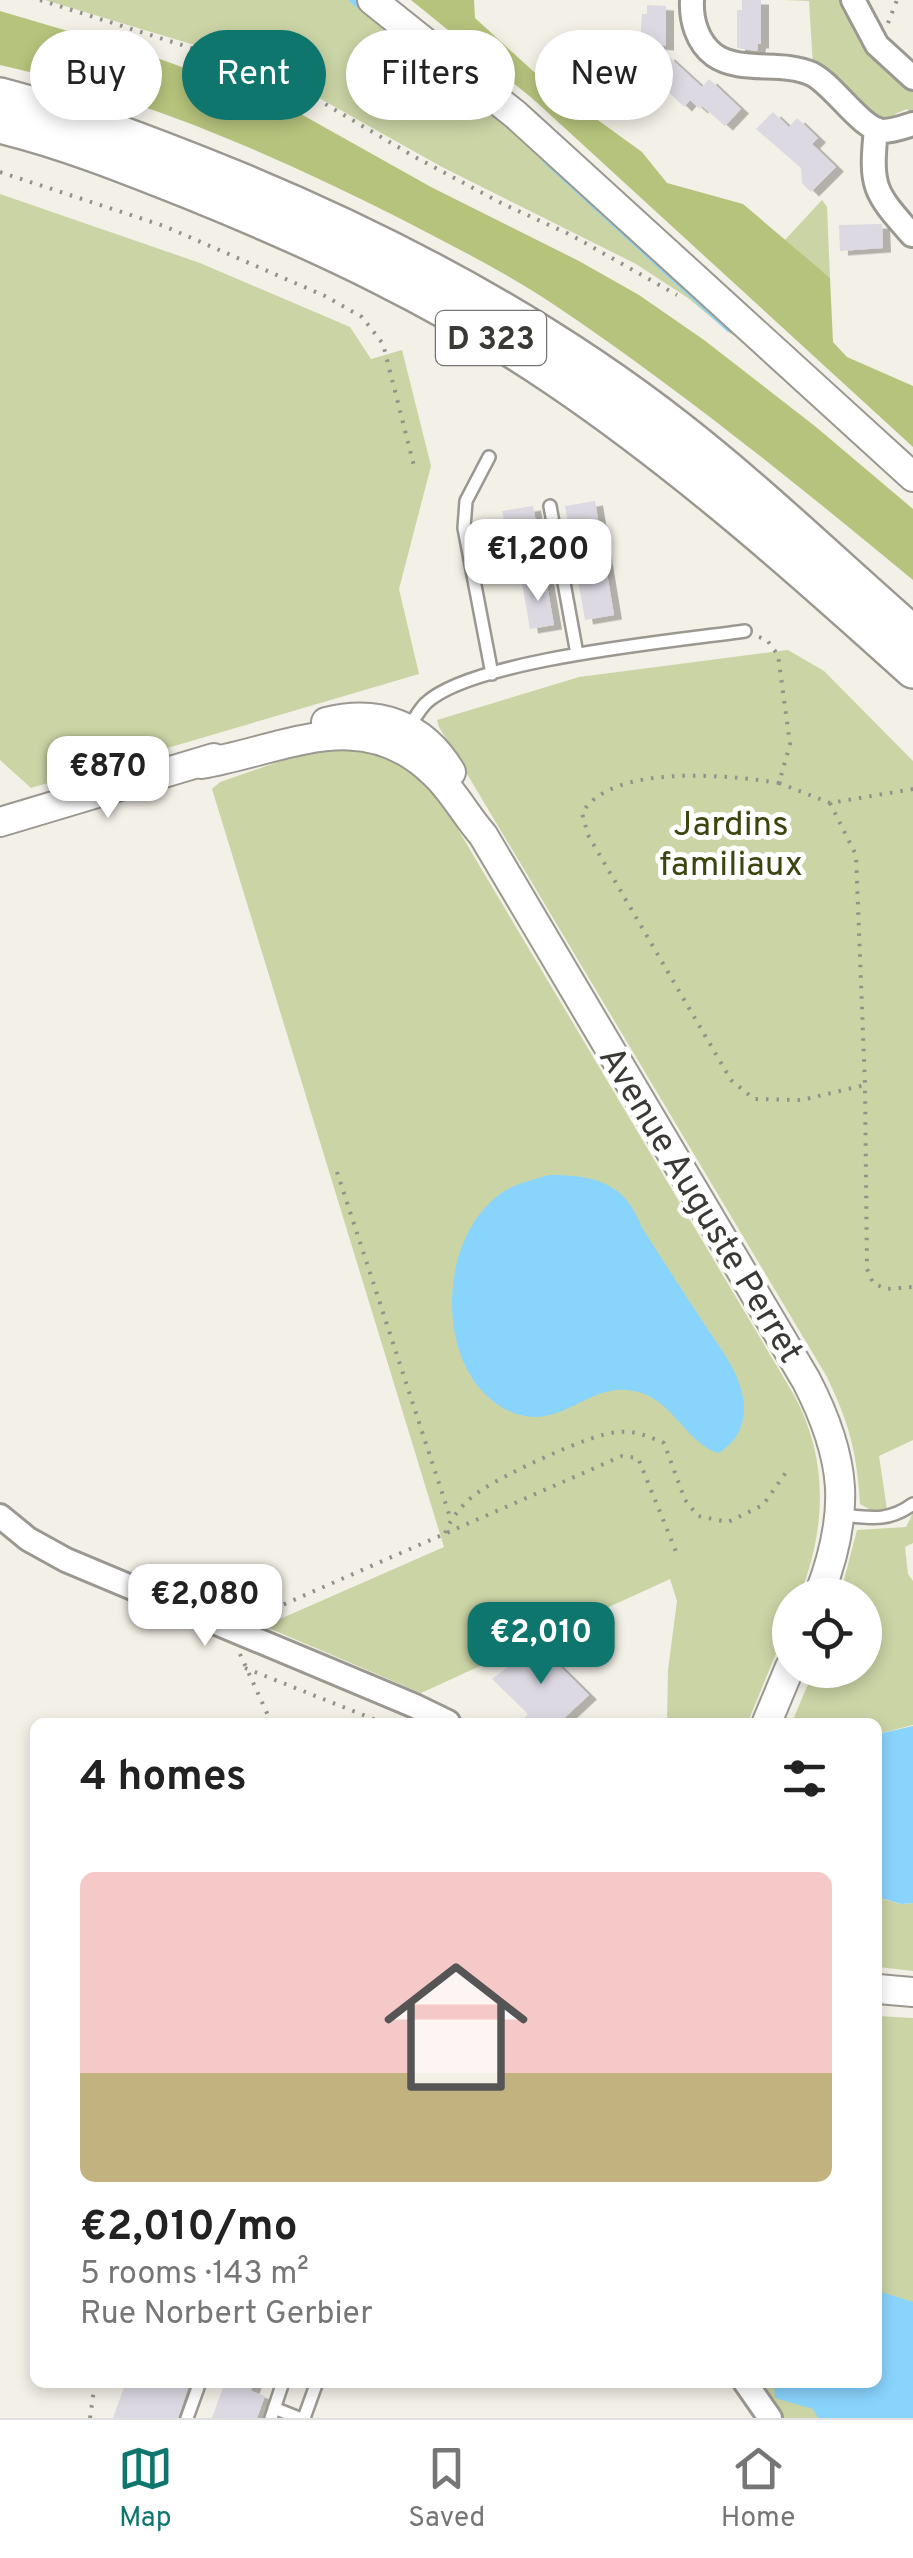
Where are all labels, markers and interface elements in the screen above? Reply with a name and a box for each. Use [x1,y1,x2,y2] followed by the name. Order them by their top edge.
[30,30,162,120] chip: Buy
[182,30,326,120] chip: Rent
[346,30,515,120] chip: Filters
[535,30,673,120] chip: New
[436,311,546,365] road number: D 323
[457,519,619,604] pin: €1,200
[486,531,590,571] text: €1,200
[49,736,167,821] pin: €870
[69,748,147,788] text: €870
[659,804,803,888] park label: Jardins familiaux
[587,1039,811,1372] street label: Avenue Auguste Perret
[124,1564,286,1649] pin: €2,080
[150,1576,260,1616] text: €2,080
[772,1578,882,1688] map controls
[772,1578,882,1688] button: locate
[460,1602,622,1687] pin: €2,010
[490,1614,592,1654] text: €2,010
[777,1751,832,1806] icon: filters
[80,1752,247,1805] text: 4 homes
[366,1937,546,2117] icon: home
[80,2202,298,2255] text: €2,010/mo
[80,2255,309,2295] text: 5 rooms · 143 m²
[80,2295,373,2335] text: Rue Norbert Gerbier
[118,2441,173,2537] tab: Map
[408,2441,485,2537] tab: Saved
[721,2441,795,2537] tab: Home

